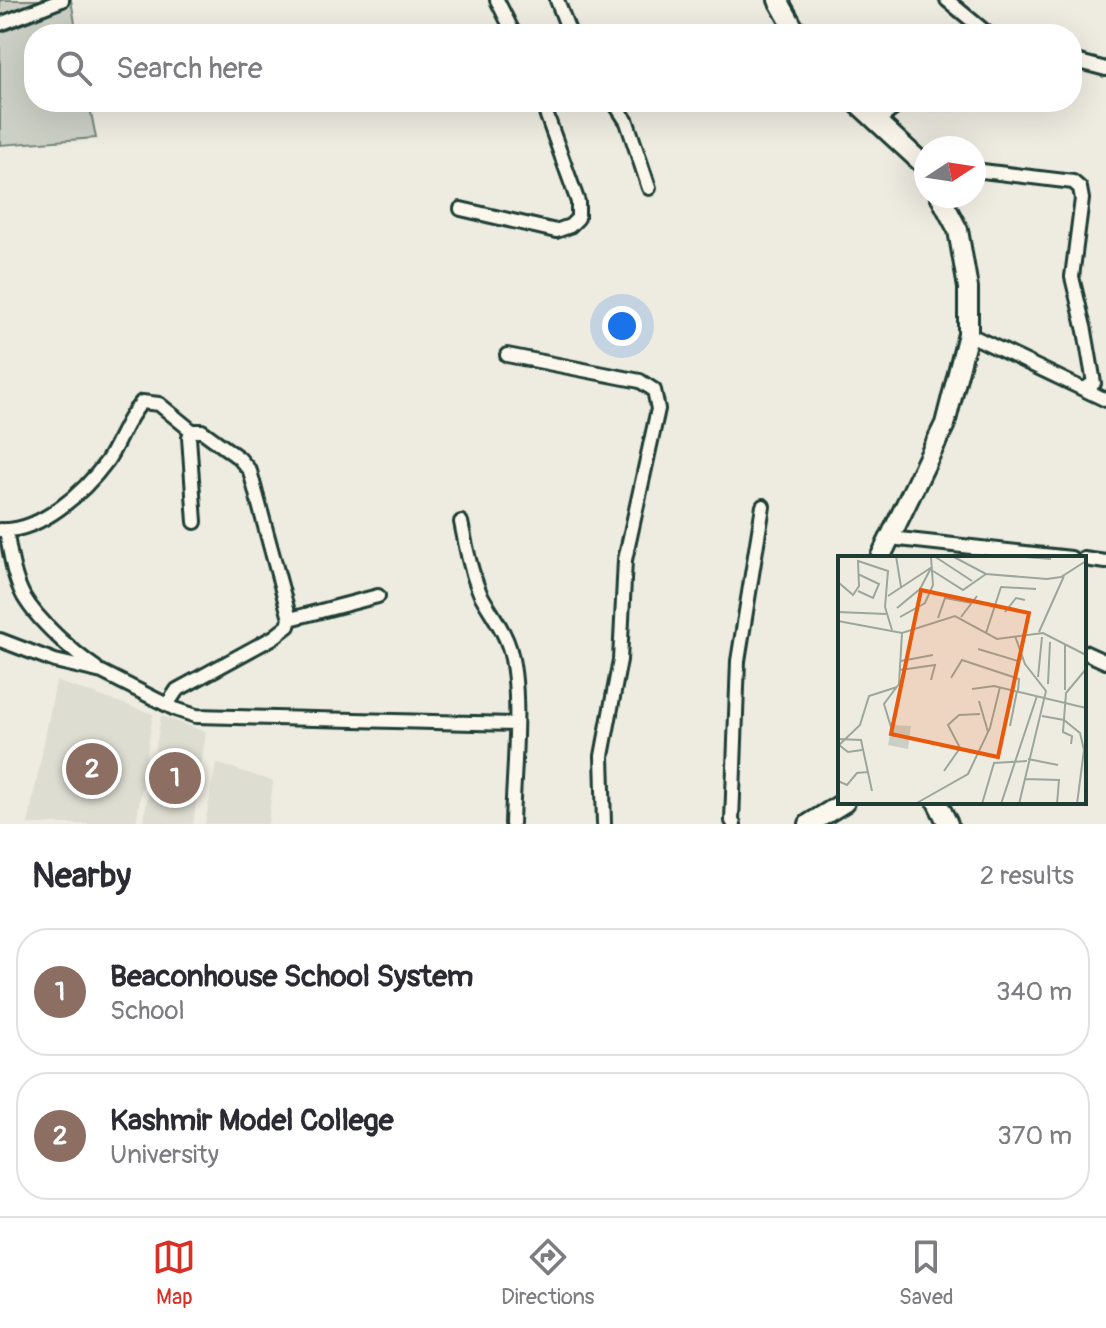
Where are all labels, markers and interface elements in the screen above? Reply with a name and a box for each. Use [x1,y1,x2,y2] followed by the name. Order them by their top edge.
[24,24,1082,112] search box
[52,46,96,90] icon: search
[116,50,263,87] text: Search here
[914,136,986,208] north arrow
[602,306,642,346] your location
[838,556,1086,804] inset map
[66,739,118,799] pin: 2
[149,748,201,808] pin: 1
[32,855,131,898] text: Nearby
[980,860,1074,892] text: 2 results
[110,958,473,995] text: Beaconhouse School System
[55,976,65,1008] text: 1
[996,976,1072,1008] text: 340 m
[110,995,185,1027] text: School
[110,1102,393,1139] text: Kashmir Model College
[53,1120,67,1152] text: 2
[997,1120,1072,1152] text: 370 m
[110,1139,219,1171] text: University
[152,1235,196,1311] tab: Map
[501,1235,594,1311] tab: Directions
[899,1235,954,1311] tab: Saved

